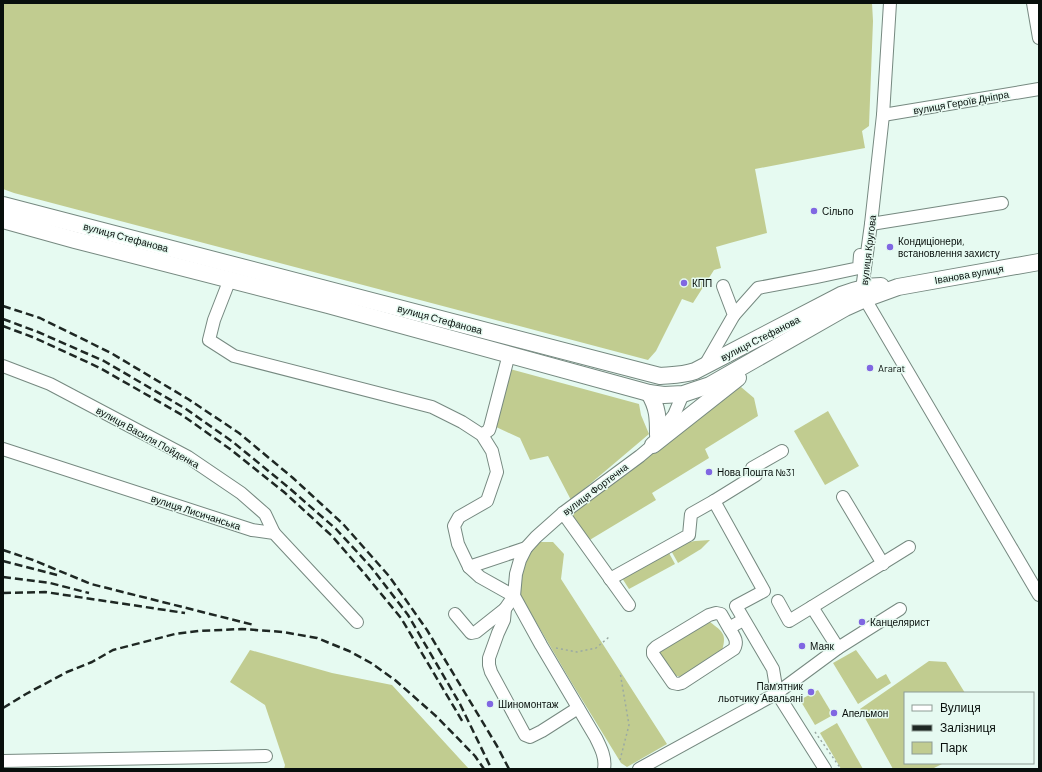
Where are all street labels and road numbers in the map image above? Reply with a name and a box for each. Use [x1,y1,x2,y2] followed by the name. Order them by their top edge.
[912,88,1010,116] street label: вулиця Героїв Дніпра
[858,214,878,286] street label: вулиця Кругова
[82,220,170,254] street label: вулиця Стефанова
[934,262,1004,286] street label: Іванова вулиця
[396,302,484,336] street label: вулиця Стефанова
[718,313,802,363] street label: вулиця Стефанова
[94,404,202,471] street label: вулиця Василя Пойденка
[560,460,630,518] street label: вулиця Фортечна
[150,492,243,532] street label: вулиця Лисичанська

